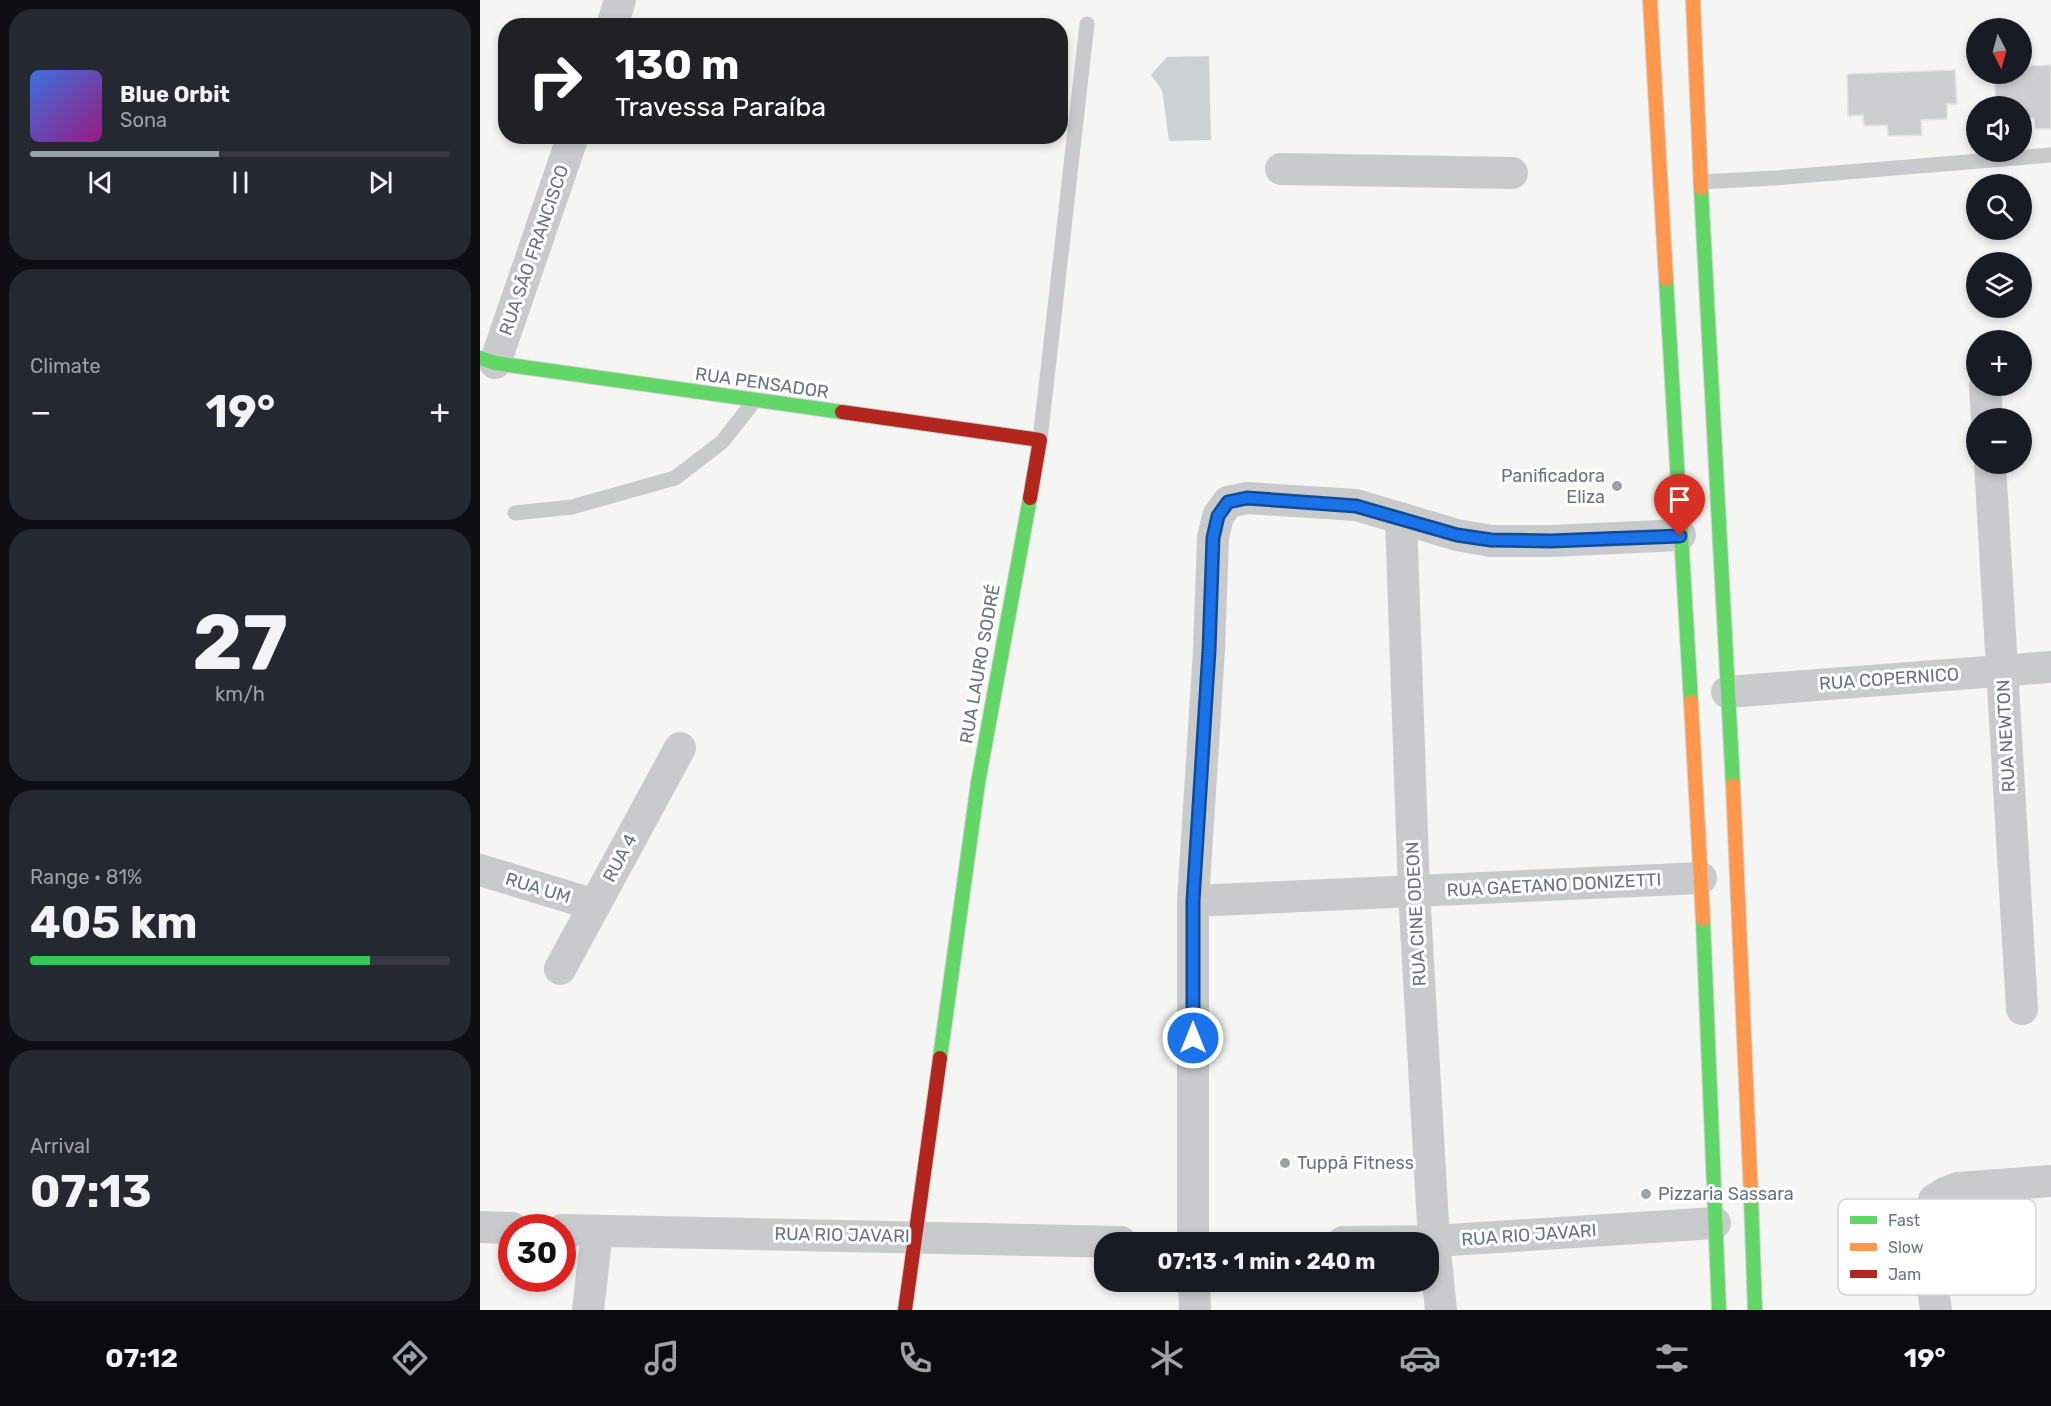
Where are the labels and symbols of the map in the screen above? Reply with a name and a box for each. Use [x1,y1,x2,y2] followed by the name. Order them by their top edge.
[1966,18,2032,84] north arrow
[495,162,573,338] street label: RUA SÃO FRANCISCO
[694,363,830,403] street label: RUA PENSADOR
[1501,465,1605,508] place label: Panificadora Eliza
[1654,474,1705,536] pin
[1610,479,1624,493] marker: Panificadora Eliza
[955,583,1005,745] street label: RUA LAURO SODRÉ
[1818,663,1960,695] street label: RUA COPERNICO
[1992,679,2020,793] street label: RUA NEWTON
[598,830,642,886] street label: RUA 4
[1401,841,1431,987] street label: RUA CINE ODEON
[503,868,573,908] street label: RUA UM
[1446,868,1662,902] street label: RUA GAETANO DONIZETTI
[1161,1006,1225,1070] position arrow
[1297,1152,1414,1174] place label: Tuppã Fitness
[1278,1156,1292,1170] marker: Tuppã Fitness
[1658,1183,1794,1205] place label: Pizzaria Sassara
[1639,1187,1653,1201] marker: Pizzaria Sassara
[1838,1199,2036,1295] legend
[1888,1211,1920,1230] text: Fast
[498,1214,576,1292] speed limit sign: 30
[1461,1219,1597,1251] street label: RUA RIO JAVARI
[774,1223,910,1247] street label: RUA RIO JAVARI
[1888,1238,1924,1257] text: Slow
[1888,1265,1921,1284] text: Jam

